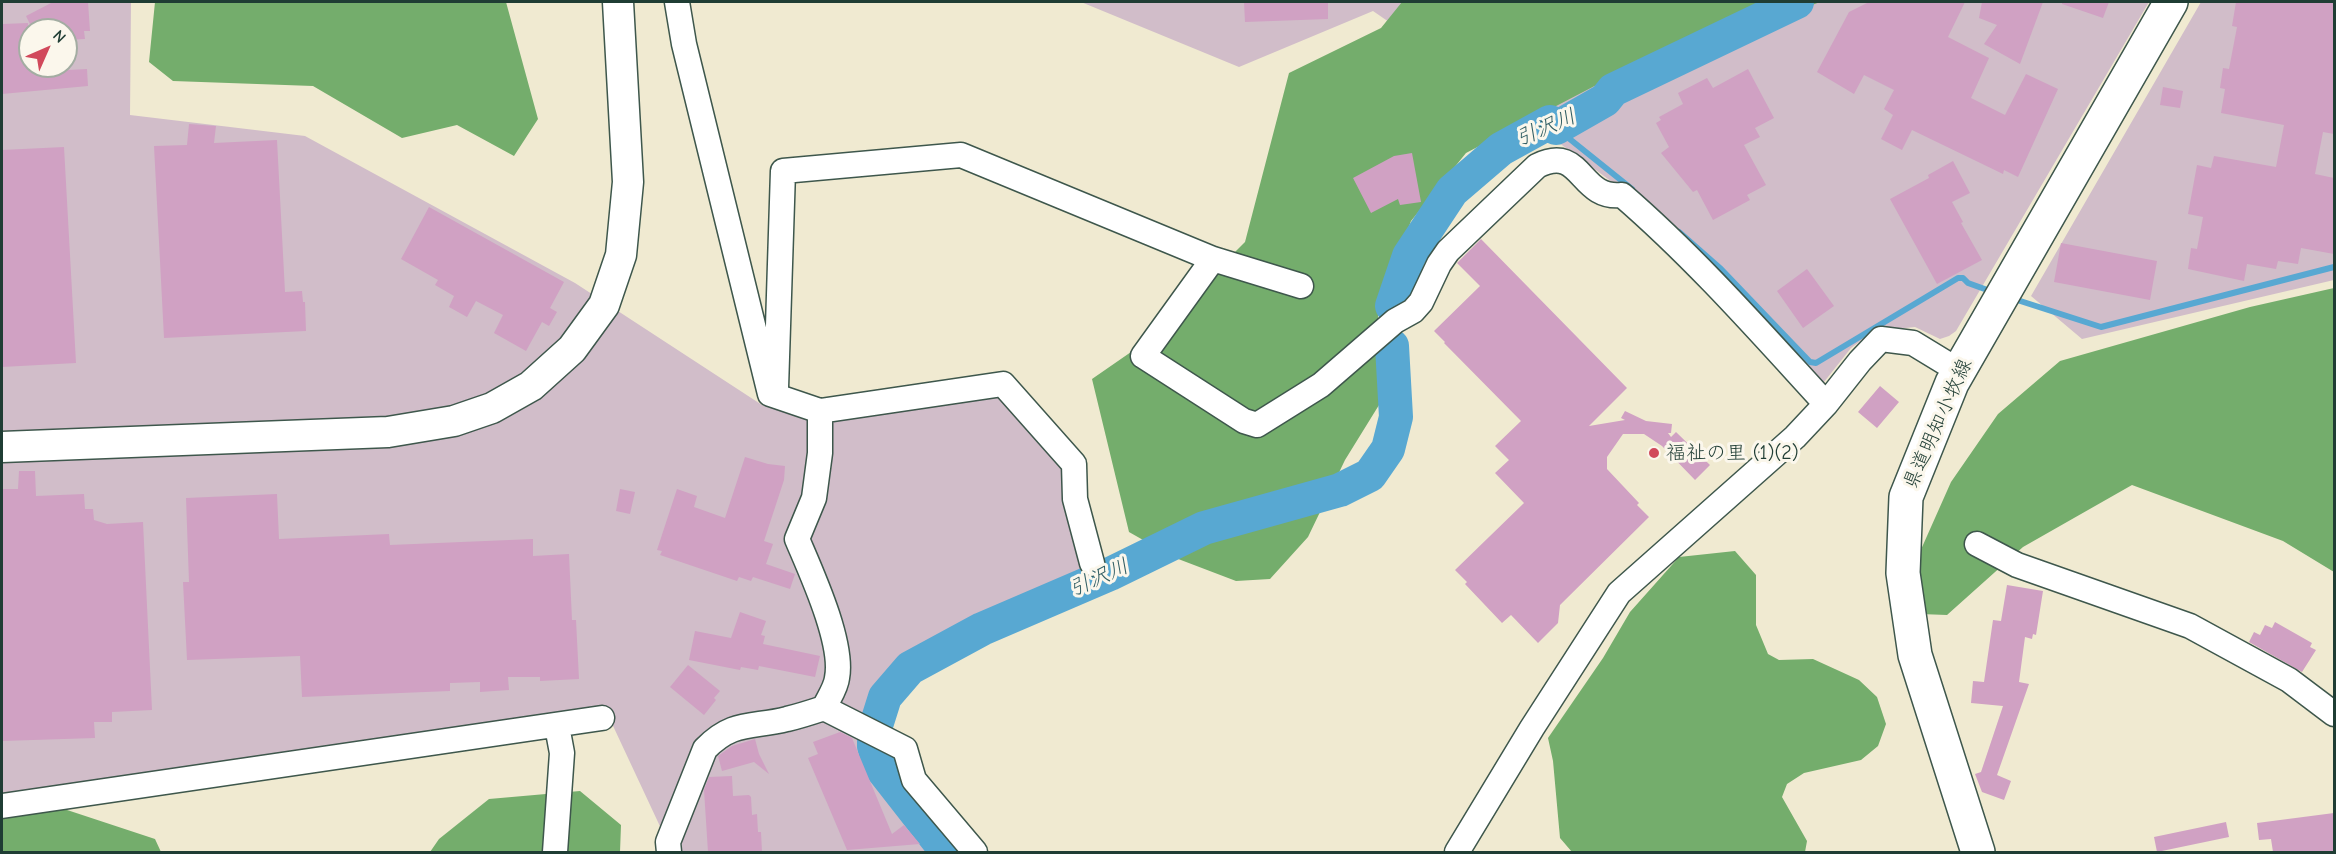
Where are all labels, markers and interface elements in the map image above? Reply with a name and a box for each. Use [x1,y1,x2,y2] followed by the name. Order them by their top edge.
[18,18,78,78] north arrow
[49,27,69,47] text: N
[1512,104,1580,152] water label: 引沢川
[1899,355,1977,493] street label: 県道明知小牧線
[1666,441,1799,465] place label: 福祉の里 (1)(2)
[1647,446,1661,460] marker: 福祉の里 (1)(2)
[1065,554,1133,602] water label: 引沢川

